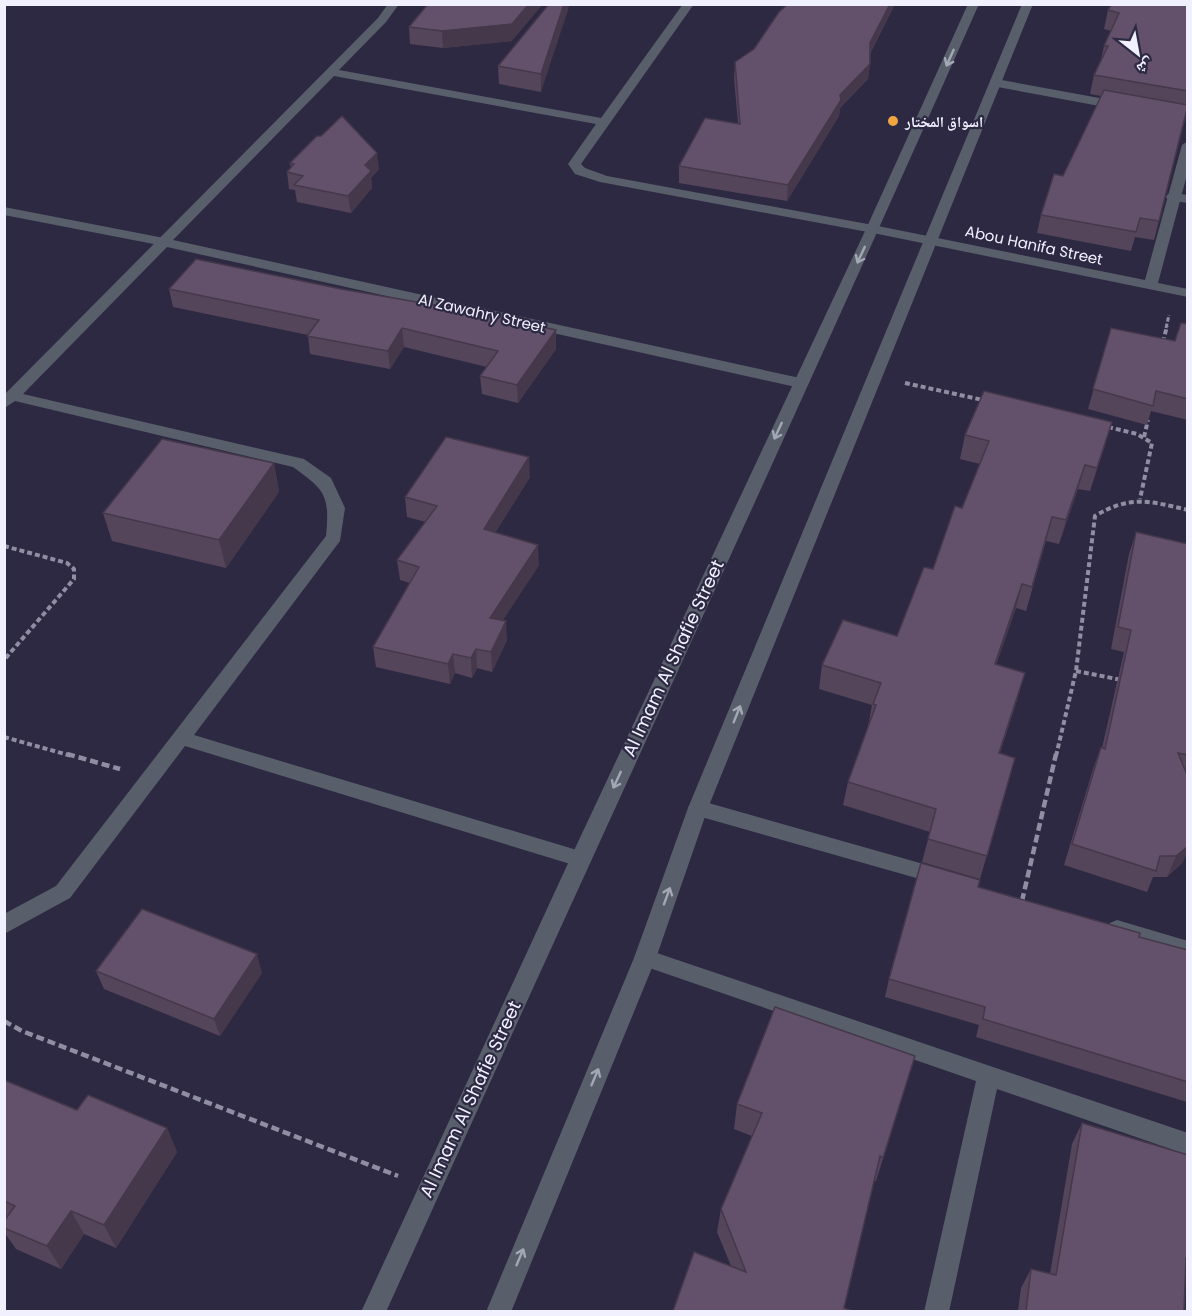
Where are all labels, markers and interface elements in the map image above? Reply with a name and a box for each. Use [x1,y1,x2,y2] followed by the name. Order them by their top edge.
[1108,24,1168,84] north arrow
[943,48,955,66] one-way arrow
[1132,52,1159,81] text: ش
[904,111,983,132] place label: اسواق المختار
[886,114,900,128] marker: اسواق المختار
[963,220,1105,270] street label: Abou Hanifa Street
[854,245,866,263] one-way arrow
[416,288,548,338] street label: Al Zawahry Street
[771,422,783,440] one-way arrow
[616,556,730,760] street label: Al Imam Al Shafie Street
[732,705,743,724] one-way arrow
[610,770,622,788] one-way arrow
[662,887,673,906] one-way arrow
[413,997,527,1201] street label: Al Imam Al Shafie Street
[590,1069,601,1087] one-way arrow
[515,1249,526,1267] one-way arrow

